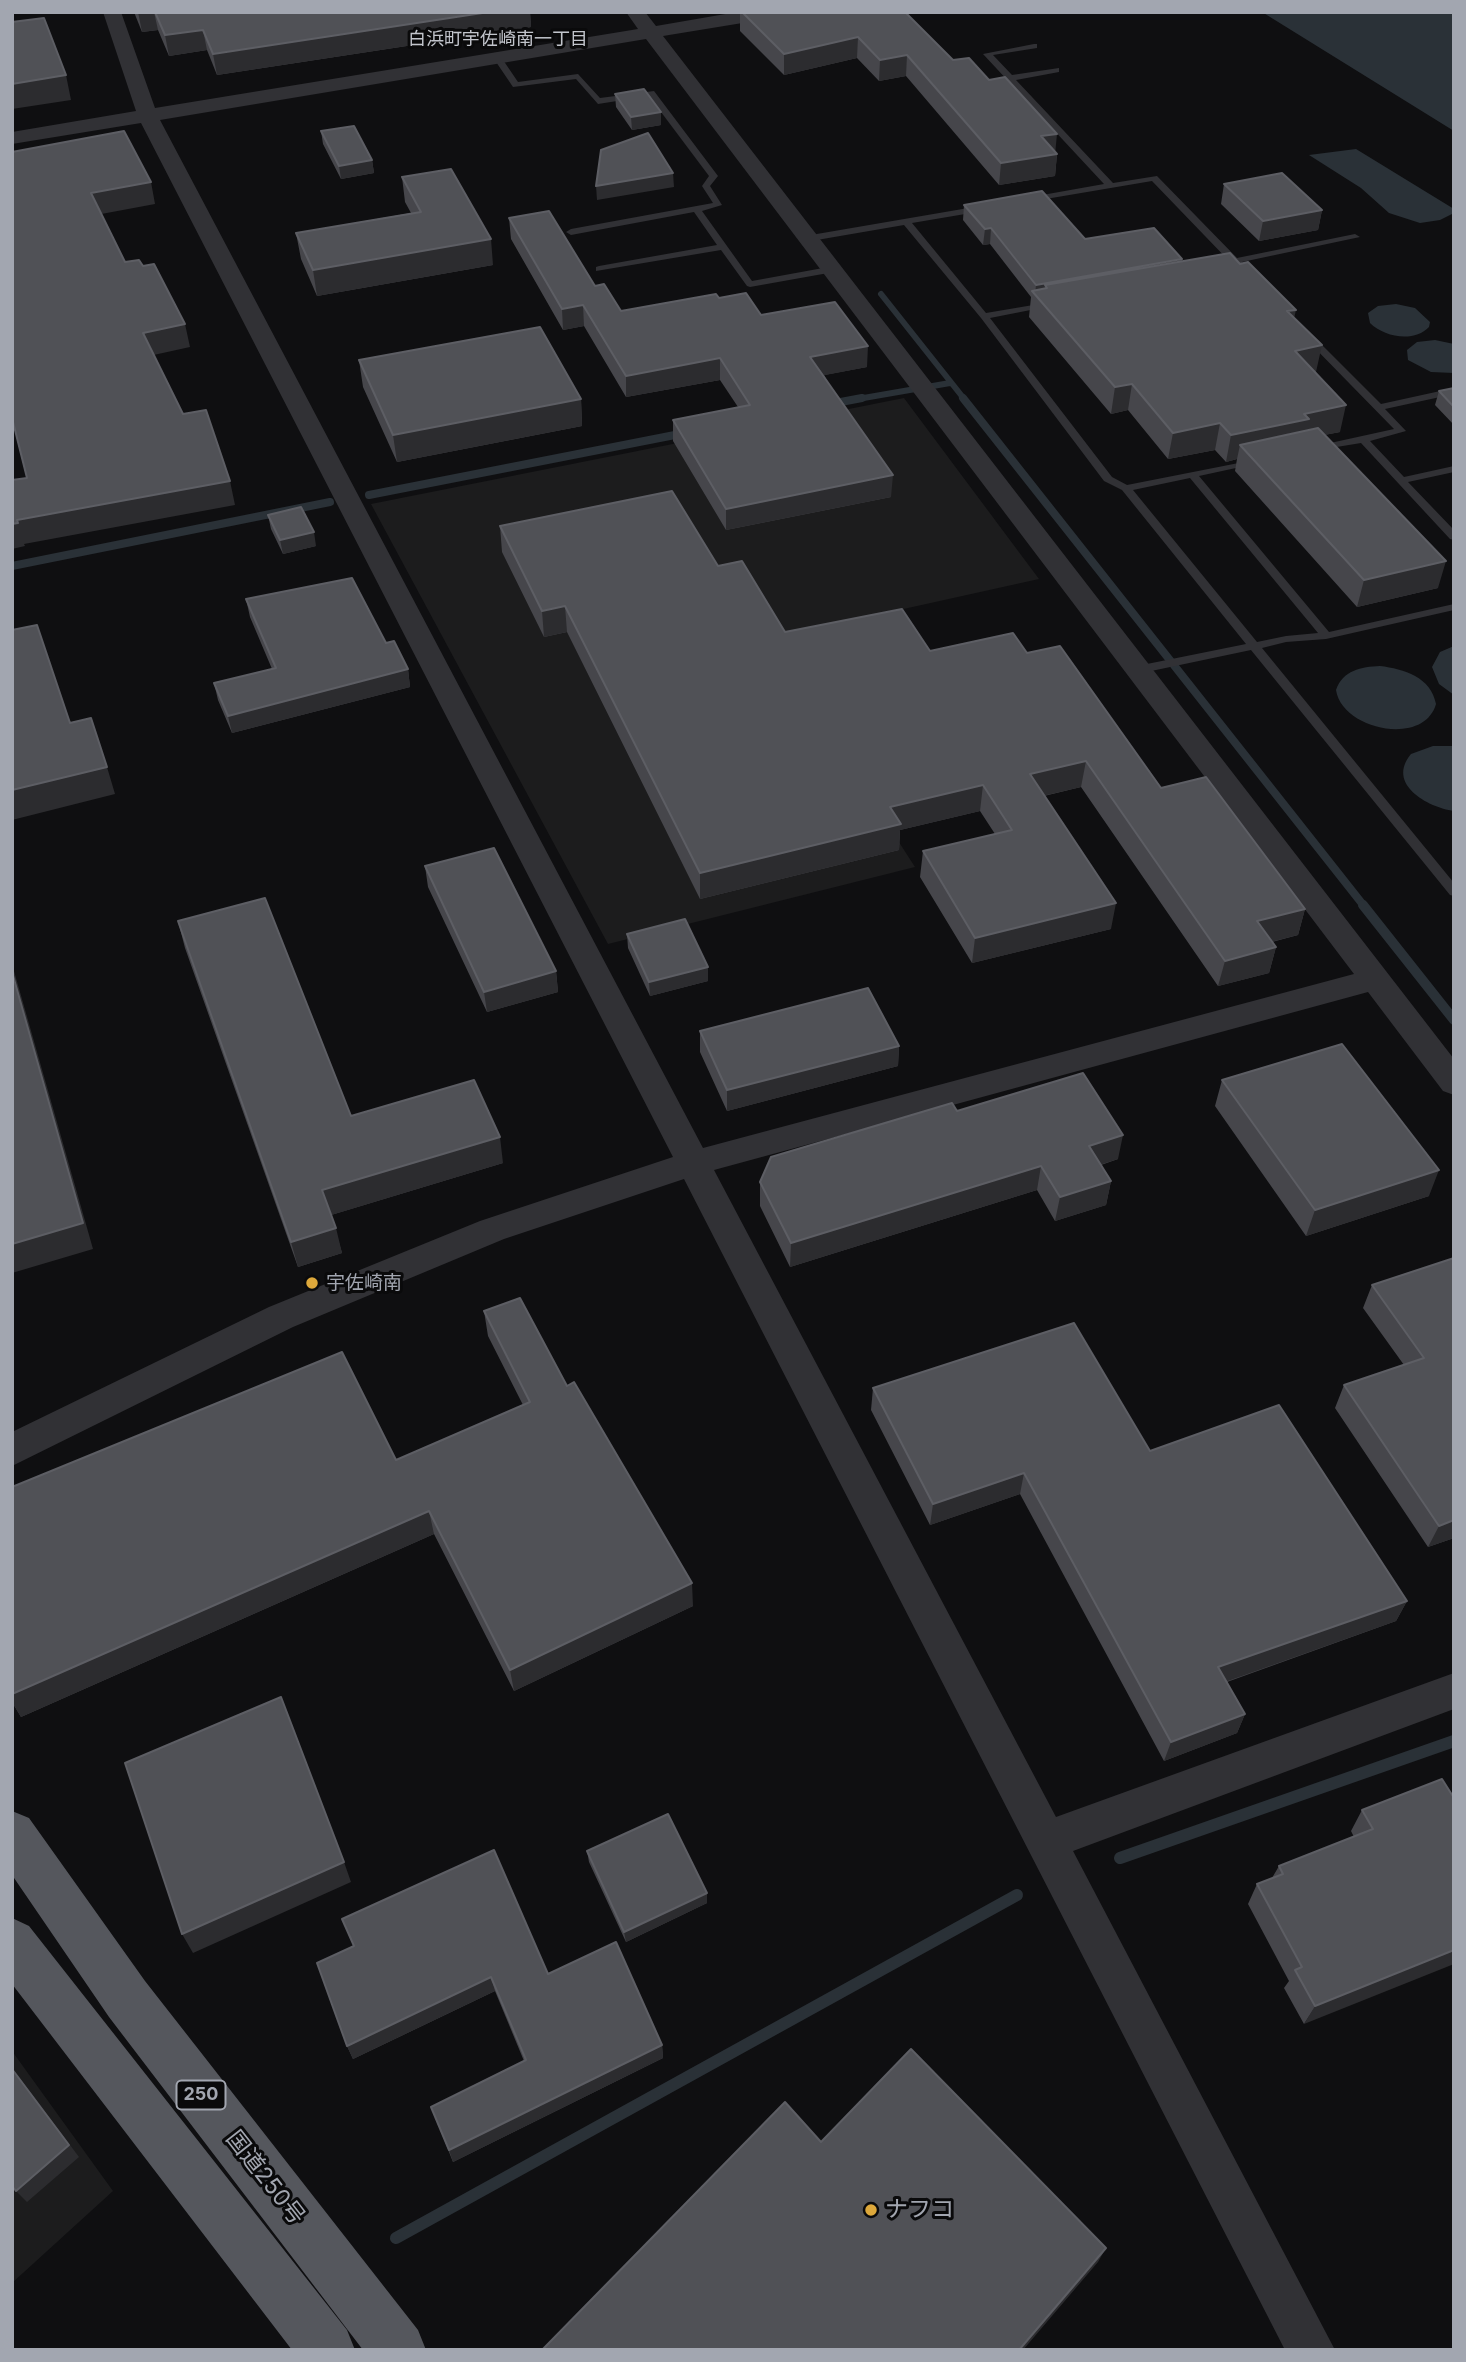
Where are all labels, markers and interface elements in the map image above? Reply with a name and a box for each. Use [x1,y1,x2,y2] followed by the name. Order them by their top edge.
[408,29,588,51] district label: 白浜町宇佐崎南一丁目
[326,1272,402,1294] place label: 宇佐崎南
[304,1275,320,1291] marker: 宇佐崎南
[176,2080,226,2110] road number: 250
[220,2126,310,2230] street label: 国道250号
[885,2196,954,2224] place label: ナフコ
[863,2202,879,2218] marker: ナフコ

